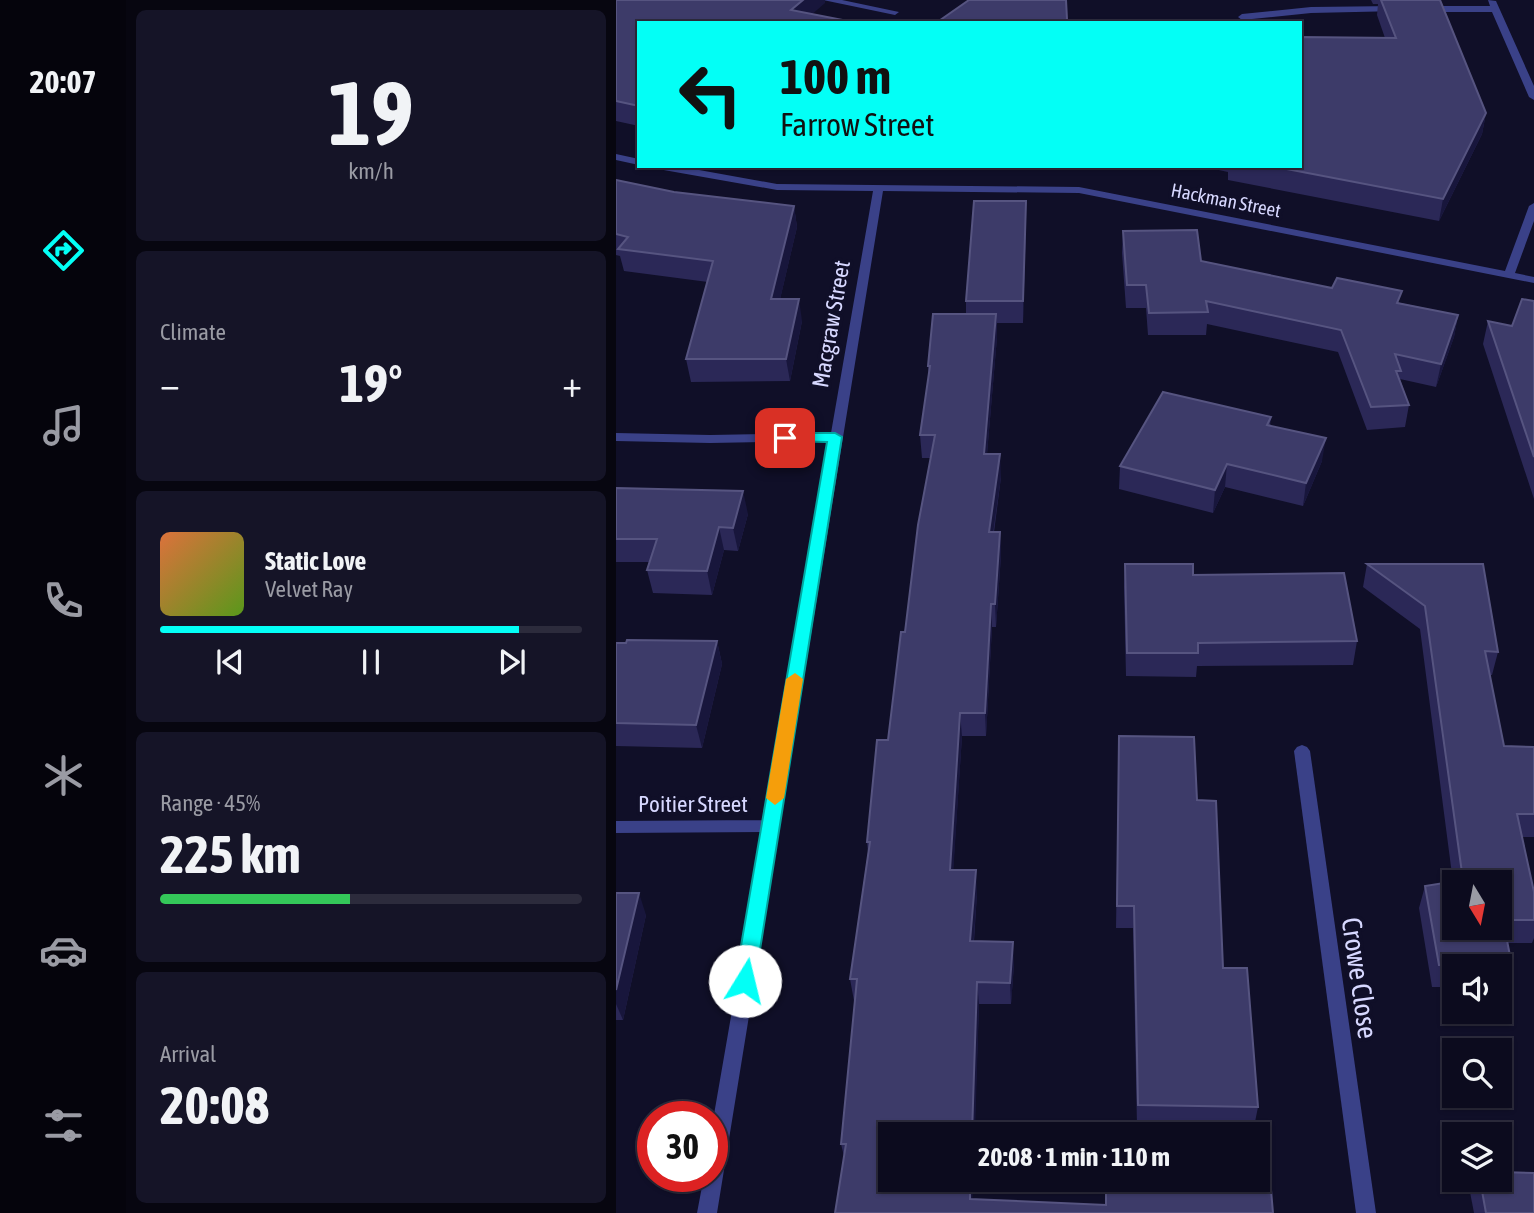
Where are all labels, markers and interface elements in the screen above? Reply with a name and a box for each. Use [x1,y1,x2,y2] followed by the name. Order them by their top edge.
[780,48,891,104] text: 100 m
[665,49,756,140] icon: left
[328,60,414,164] text: 19
[29,63,97,100] text: 20:07
[780,106,934,143] text: Farrow Street
[348,158,394,184] text: km/h
[1169,179,1283,221] street label: Hackman Street
[39,226,88,275] icon: directions
[807,258,855,390] street label: Macgraw Street
[160,319,226,345] text: Climate
[339,353,403,413] text: 19°
[160,362,180,405] text: −
[562,362,582,405] text: +
[39,401,88,450] icon: music
[755,408,815,468] pin
[766,419,804,457] icon: arrive
[265,546,366,576] text: Static Love
[39,576,88,625] icon: phone
[265,576,353,602] text: Velvet Ray
[211,643,249,681] icon: previous
[352,643,390,681] icon: pause
[493,643,531,681] icon: next
[39,751,88,800] icon: climate
[160,790,260,816] text: Range · 45%
[638,791,748,817] street label: Poitier Street
[160,824,301,884] text: 225 km
[1442,870,1512,940] north arrow
[1442,870,1512,1192] map controls
[1336,915,1384,1041] street label: Crowe Close
[39,926,88,975] icon: car
[708,944,782,1018] position arrow
[1442,954,1512,1024] button: sound
[1442,1038,1512,1108] button: search
[160,1041,216,1067] text: Arrival
[160,1075,269,1135] text: 20:08
[39,1101,88,1150] icon: filters
[637,1101,728,1192] speed limit sign: 30
[1442,1122,1512,1192] button: layers
[978,1142,1170,1172] text: 20:08 · 1 min · 110 m

